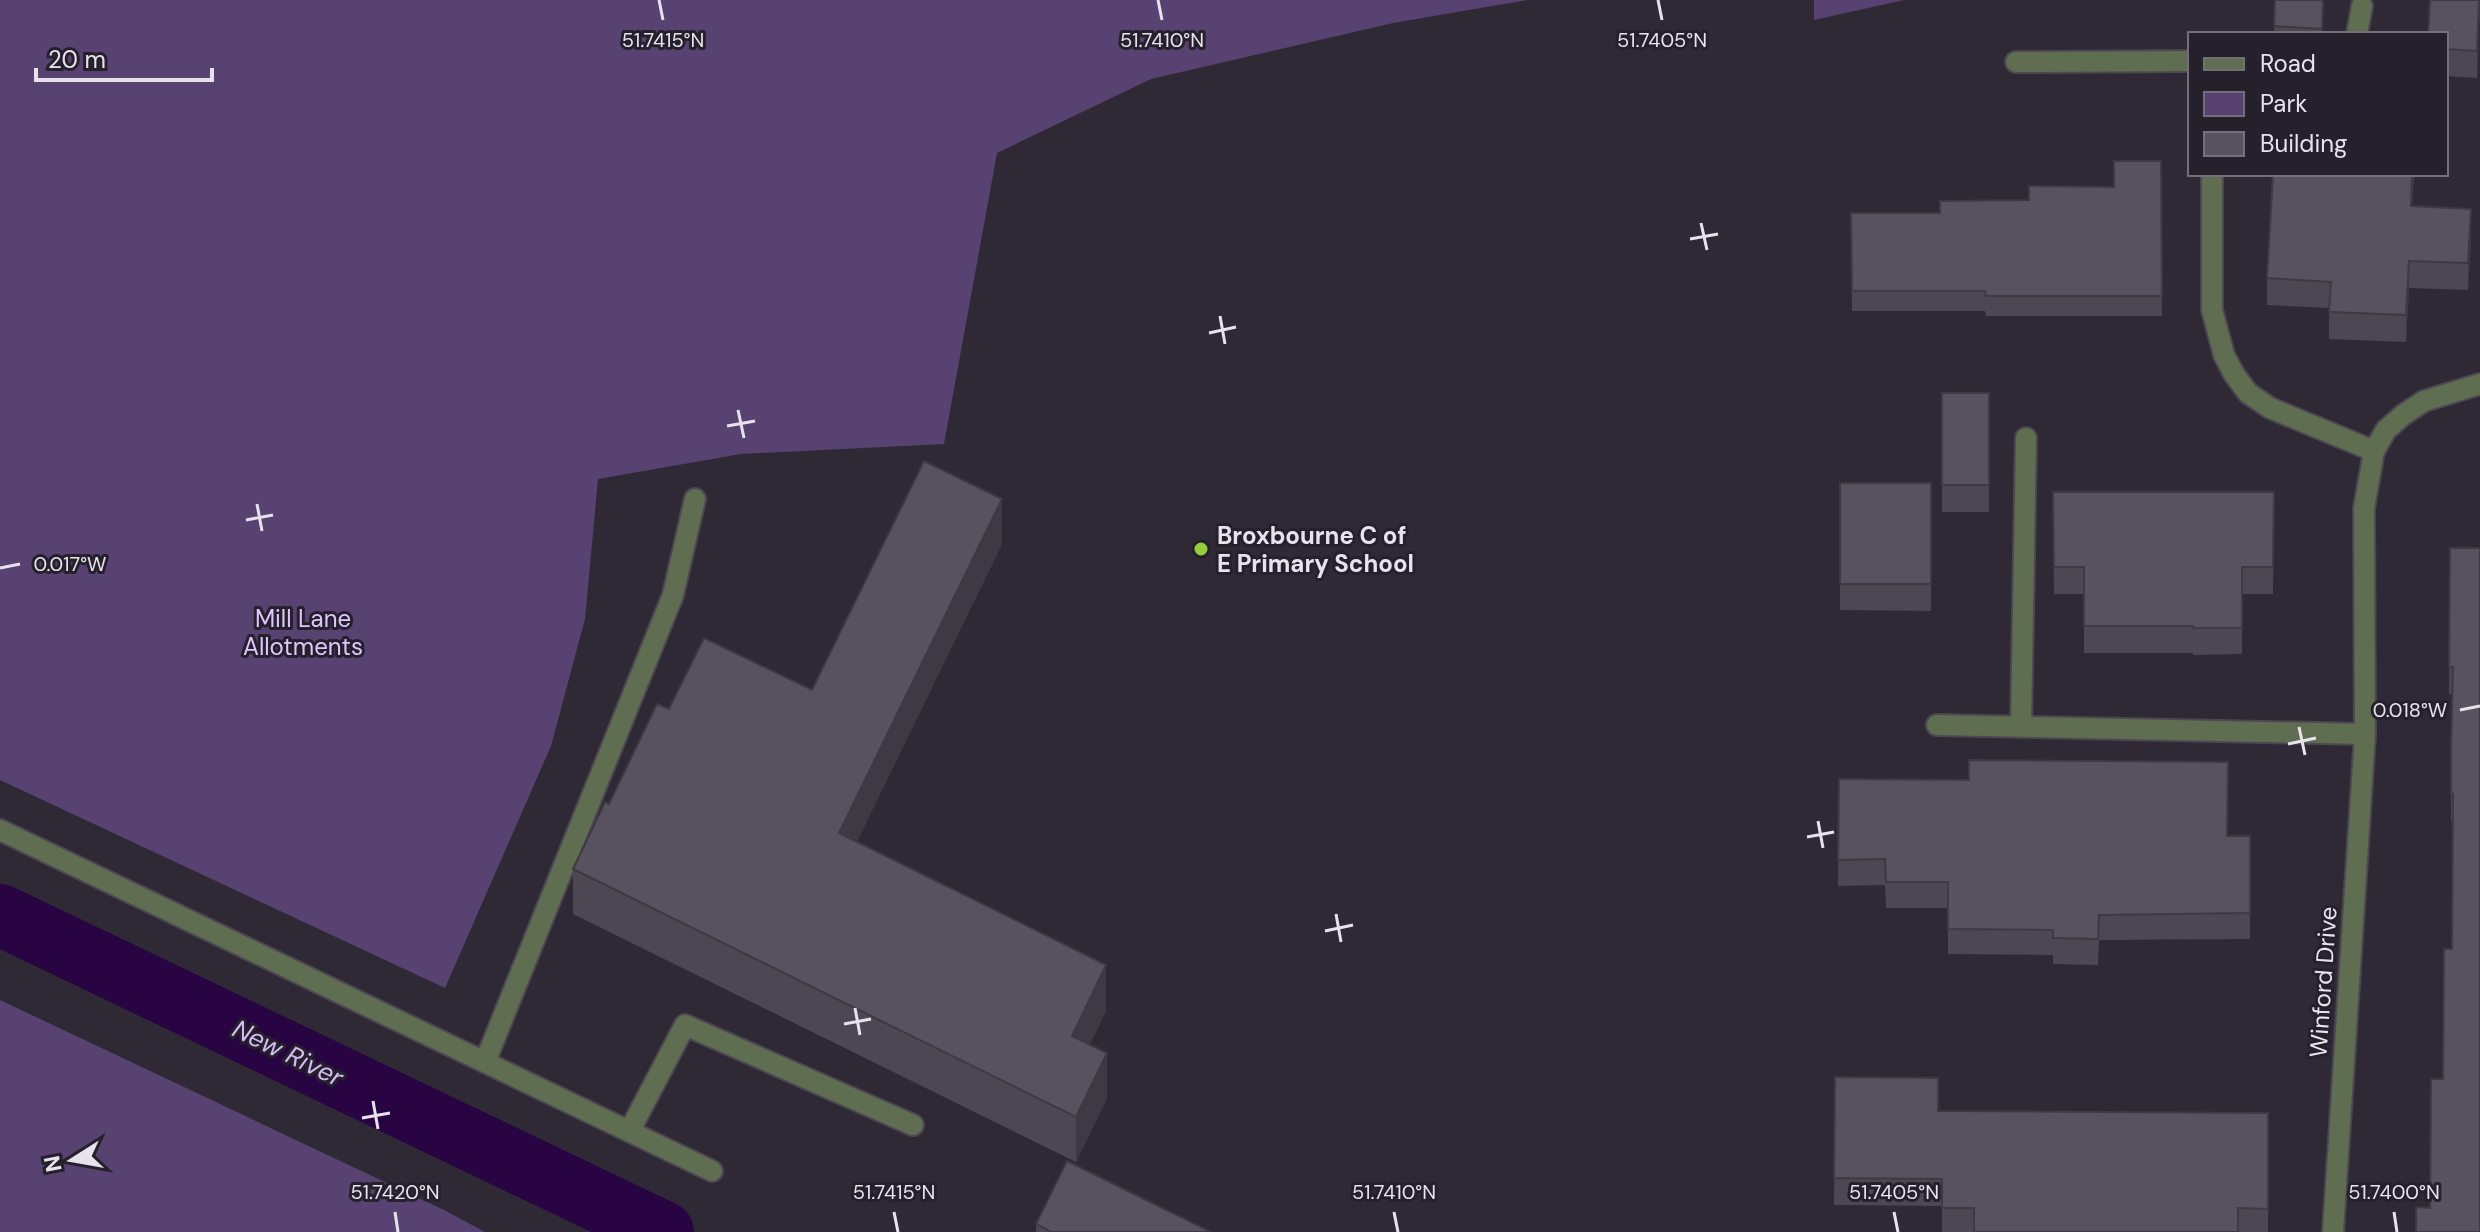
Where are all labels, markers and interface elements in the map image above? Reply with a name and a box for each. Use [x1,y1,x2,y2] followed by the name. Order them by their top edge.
[622,27,704,53] text: 51.7415°N
[1120,27,1204,53] text: 51.7410°N
[1617,27,1707,53] text: 51.7405°N
[36,32,212,82] scale bar
[2188,32,2448,176] legend
[48,44,106,75] text: 20 m
[2260,48,2316,79] text: Road
[2260,88,2307,119] text: Park
[2260,128,2347,159] text: Building
[1217,520,1414,579] place label: Broxbourne C of E Primary School
[1192,540,1210,558] marker: Broxbourne C of E Primary School
[34,551,106,577] text: 0.017°W
[243,603,363,662] park label: Mill Lane Allotments
[2373,697,2447,723] text: 0.018°W
[2302,905,2344,1059] street label: Winford Drive
[227,1012,350,1095] water label: New River
[32,1120,112,1200] north arrow
[37,1153,69,1174] text: N
[350,1179,440,1205] text: 51.7420°N
[853,1179,935,1205] text: 51.7415°N
[1352,1179,1436,1205] text: 51.7410°N
[1849,1179,1939,1205] text: 51.7405°N
[2348,1179,2440,1205] text: 51.7400°N

